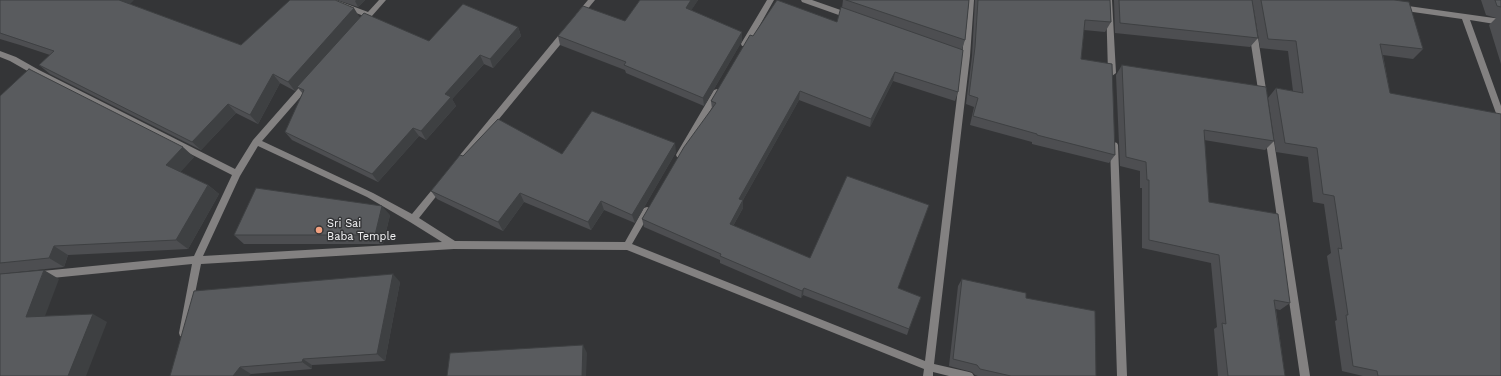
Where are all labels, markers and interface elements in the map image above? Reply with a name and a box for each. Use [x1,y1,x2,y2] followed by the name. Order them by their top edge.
[327,217,396,243] place label: Sri Sai Baba Temple
[314,225,324,235] marker: Sri Sai Baba Temple

